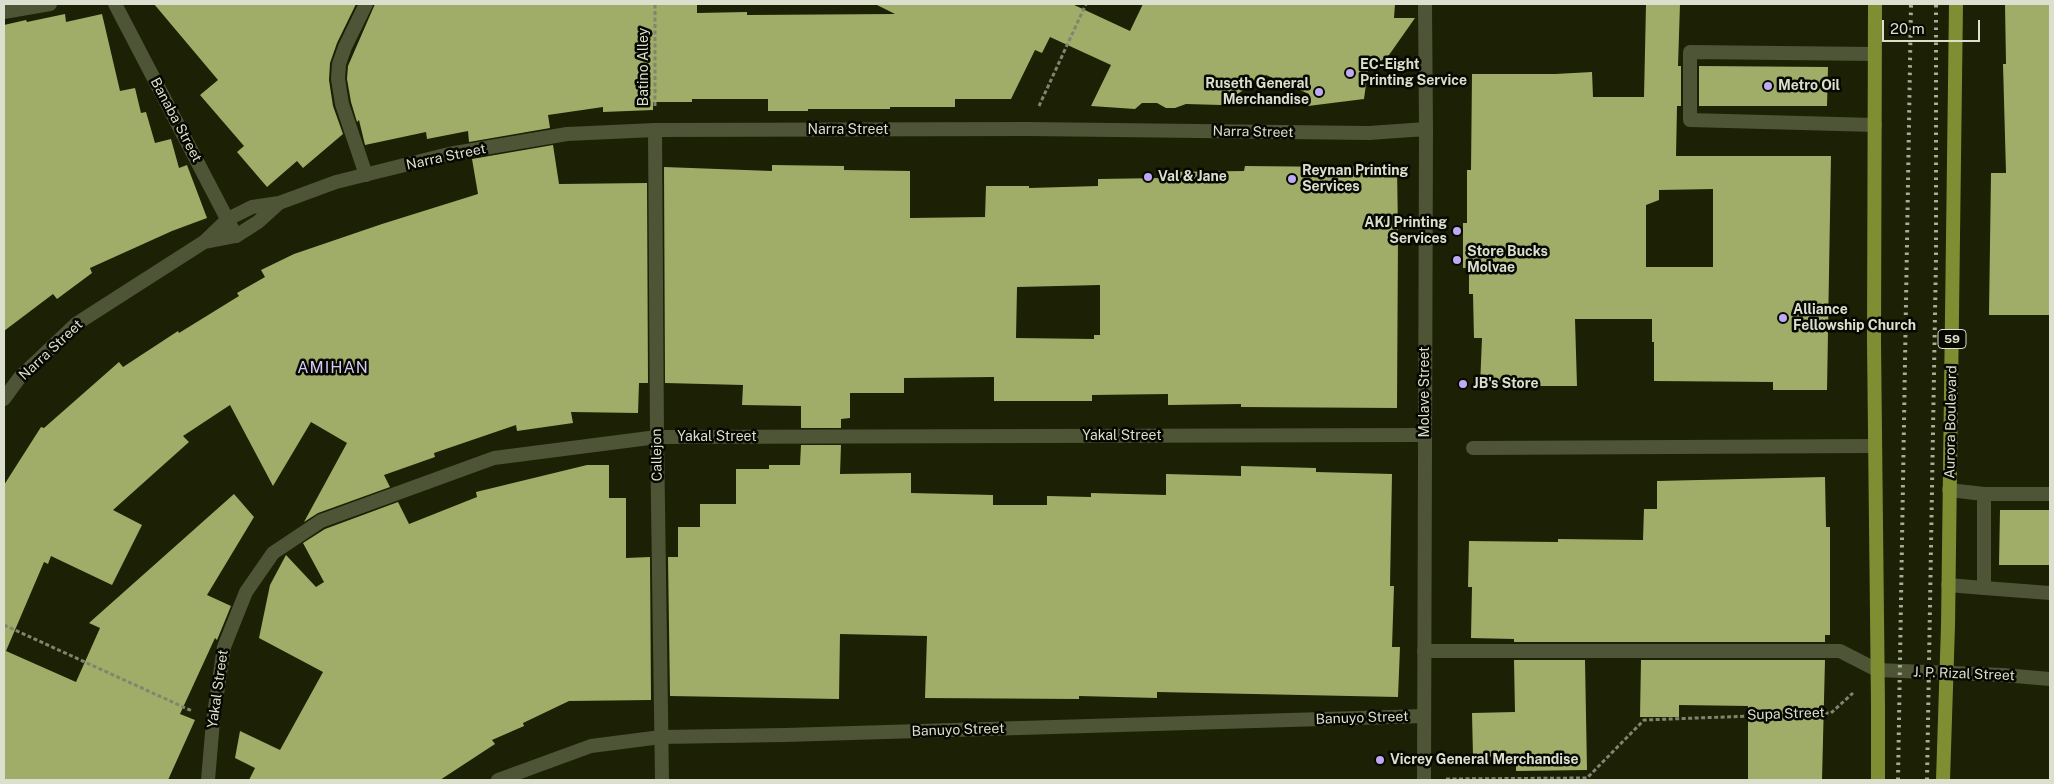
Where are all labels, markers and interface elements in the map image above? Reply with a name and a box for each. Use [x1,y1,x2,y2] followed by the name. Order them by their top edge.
[1884,10,1982,42] scale bar
[1890,20,1925,37] text: 20 m
[636,28,652,106] street label: Batino Alley
[1360,57,1467,90] place label: EC-Eight Printing Service
[1344,67,1356,79] marker: EC-Eight Printing Service
[147,75,205,165] street label: Banaba Street
[1205,76,1309,108] place label: Ruseth General Merchandise
[1778,78,1840,94] place label: Metro Oil
[1762,80,1774,92] marker: Metro Oil
[1313,86,1325,98] marker: Ruseth General Merchandise
[808,122,888,138] street label: Narra Street
[1212,123,1294,141] street label: Narra Street
[405,140,487,174] street label: Narra Street
[1302,163,1408,196] place label: Reynan Printing Services
[1158,169,1227,185] place label: Val & Jane
[1142,171,1154,183] marker: Val & Jane
[1286,173,1298,185] marker: Reynan Printing Services
[1364,215,1447,248] place label: AKJ Printing Services
[1451,225,1463,237] marker: AKJ Printing Services
[1467,244,1548,276] place label: Store Bucks Molvae
[1451,254,1463,266] marker: Store Bucks Molvae
[1793,302,1916,334] place label: Alliance Fellowship Church
[1777,312,1789,324] marker: Alliance Fellowship Church
[16,316,86,384] street label: Narra Street
[1938,329,1966,348] road number: 59
[1417,346,1433,438] street label: Molave Street
[296,358,370,378] district label: AMIHAN
[1942,365,1960,479] street label: Aurora Boulevard
[1473,376,1538,392] place label: JB's Store
[1457,378,1469,390] marker: JB's Store
[648,428,666,482] street label: Callejon
[1082,428,1162,444] street label: Yakal Street
[677,429,757,445] street label: Yakal Street
[204,649,232,729] street label: Yakal Street
[1913,664,2015,684] street label: J. P. Rizal Street
[1747,704,1825,724] street label: Supa Street
[1315,708,1409,728] street label: Banuyo Street
[911,720,1005,740] street label: Banuyo Street
[1390,752,1579,768] place label: Vicrey General Merchandise
[1374,754,1386,766] marker: Vicrey General Merchandise

